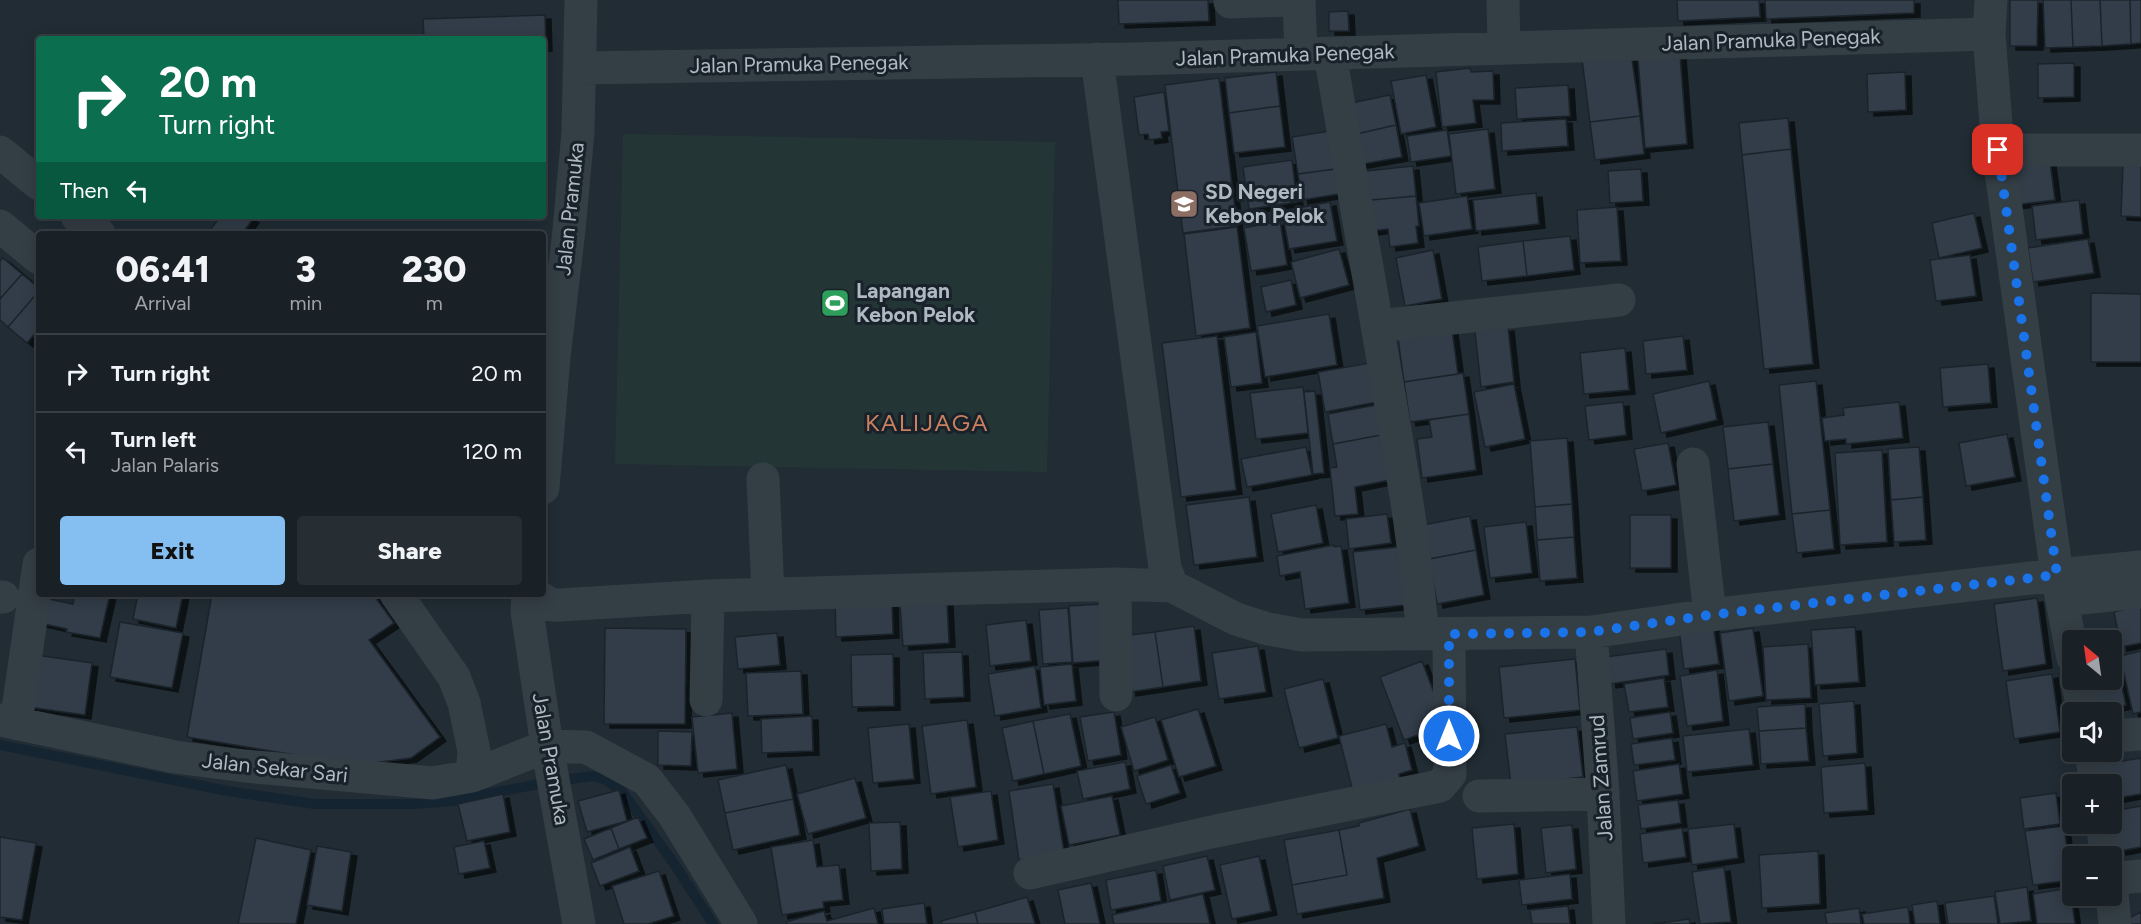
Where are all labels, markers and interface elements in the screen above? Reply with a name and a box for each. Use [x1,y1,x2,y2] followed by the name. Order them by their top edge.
[1661,23,1882,56] street label: Jalan Pramuka Penegak
[1175,38,1396,71] street label: Jalan Pramuka Penegak
[689,49,909,78] street label: Jalan Pramuka Penegak
[159,57,257,108] text: 20 m
[60,60,138,138] icon: right
[159,108,275,141] text: Turn right
[1972,124,2023,175] pin
[1981,133,2014,166] icon: arrive
[550,141,589,277] street label: Jalan Pramuka
[121,174,154,207] icon: left
[60,177,109,204] text: Then
[1205,179,1325,228] place label: SD Negeri Kebon Pelok
[1168,188,1200,220] school or university icon: SD Negeri Kebon Pelok
[115,248,210,291] text: 06:41
[296,248,316,291] text: 3
[402,248,467,291] text: 230
[856,278,976,327] place label: Lapangan Kebon Pelok
[819,287,851,319] sports icon: Lapangan Kebon Pelok
[134,291,191,315] text: Arrival
[289,291,322,315] text: min
[426,291,443,315] text: m
[60,357,93,390] icon: right
[111,360,210,387] text: Turn right
[471,360,522,387] text: 20 m
[865,408,989,437] district label: KALIJAGA
[111,426,197,453] text: Turn left
[60,435,93,468] icon: left
[462,438,522,465] text: 120 m
[111,453,219,477] text: Jalan Palaris
[60,516,285,585] button: Exit
[297,516,522,585] button: Share
[2062,630,2122,690] north arrow
[2062,630,2122,906] map controls
[528,691,575,827] street label: Jalan Pramuka
[2062,702,2122,762] button: sound
[1417,704,1481,768] position arrow
[1584,714,1617,842] street label: Jalan Zamrud
[201,747,349,788] street label: Jalan Sekar Sari
[2062,774,2122,834] button: +
[2062,846,2122,906] button: −

